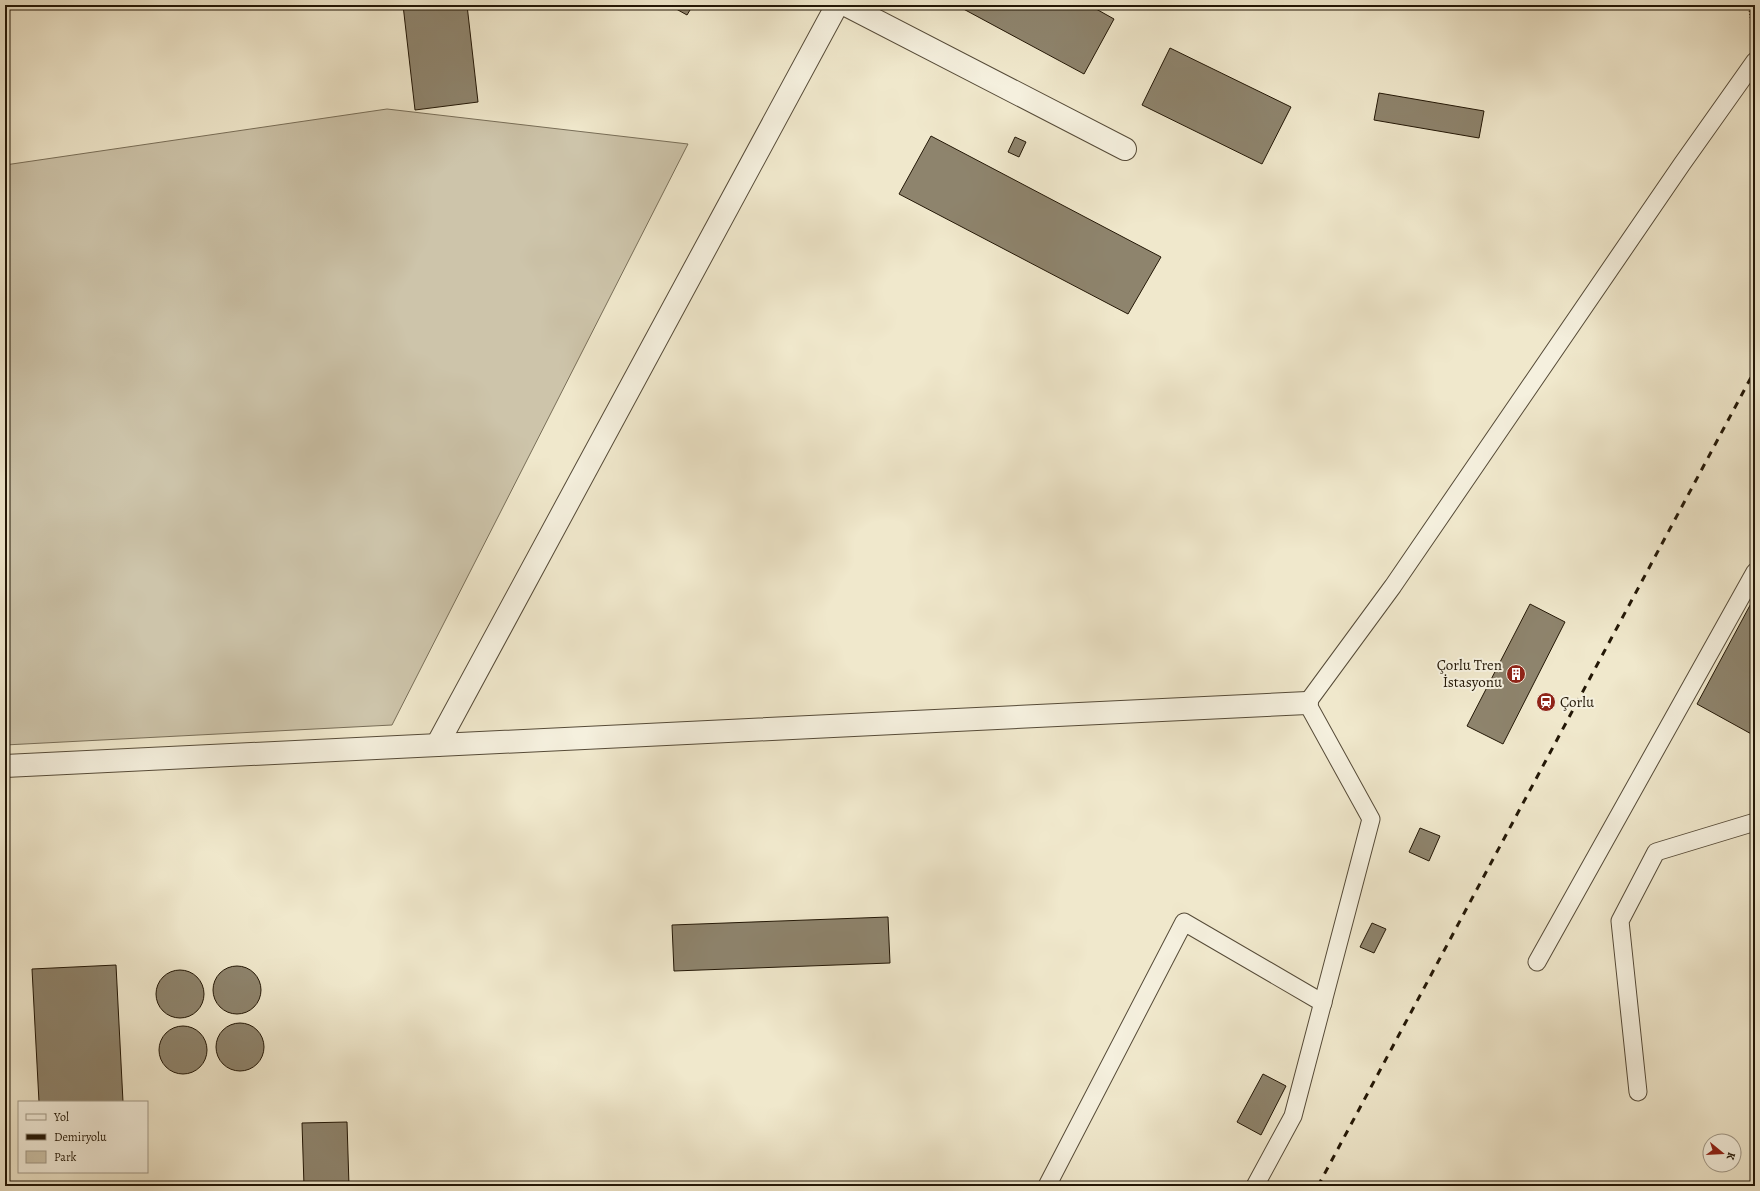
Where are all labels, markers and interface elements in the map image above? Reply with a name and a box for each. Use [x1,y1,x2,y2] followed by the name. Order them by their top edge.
[1437,655,1503,692] place label: Çorlu Tren İstasyonu
[1505,663,1527,685] building icon: Çorlu Tren İstasyonu
[1535,691,1557,713] station icon: Çorlu
[1560,692,1595,712] place label: Çorlu
[18,1101,148,1173] legend
[53,1109,69,1125] text: Yol
[54,1129,107,1145] text: Demiryolu
[1702,1133,1742,1173] north arrow
[54,1149,77,1165] text: Park
[1723,1150,1739,1162] text: K

